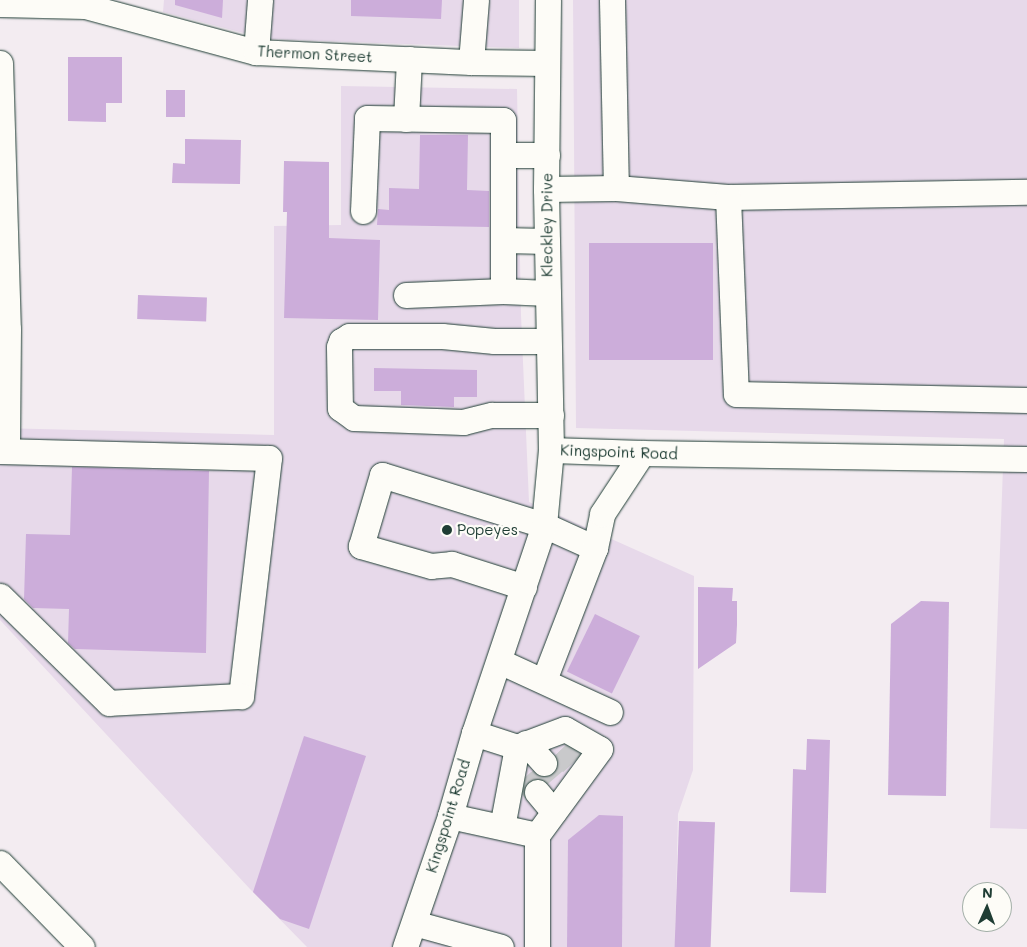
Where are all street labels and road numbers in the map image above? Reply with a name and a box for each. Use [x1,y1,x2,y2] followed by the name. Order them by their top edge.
[257,42,373,66] street label: Thermon Street
[538,173,556,277] street label: Kleckley Drive
[560,441,678,463] street label: Kingspoint Road
[422,757,474,875] street label: Kingspoint Road

